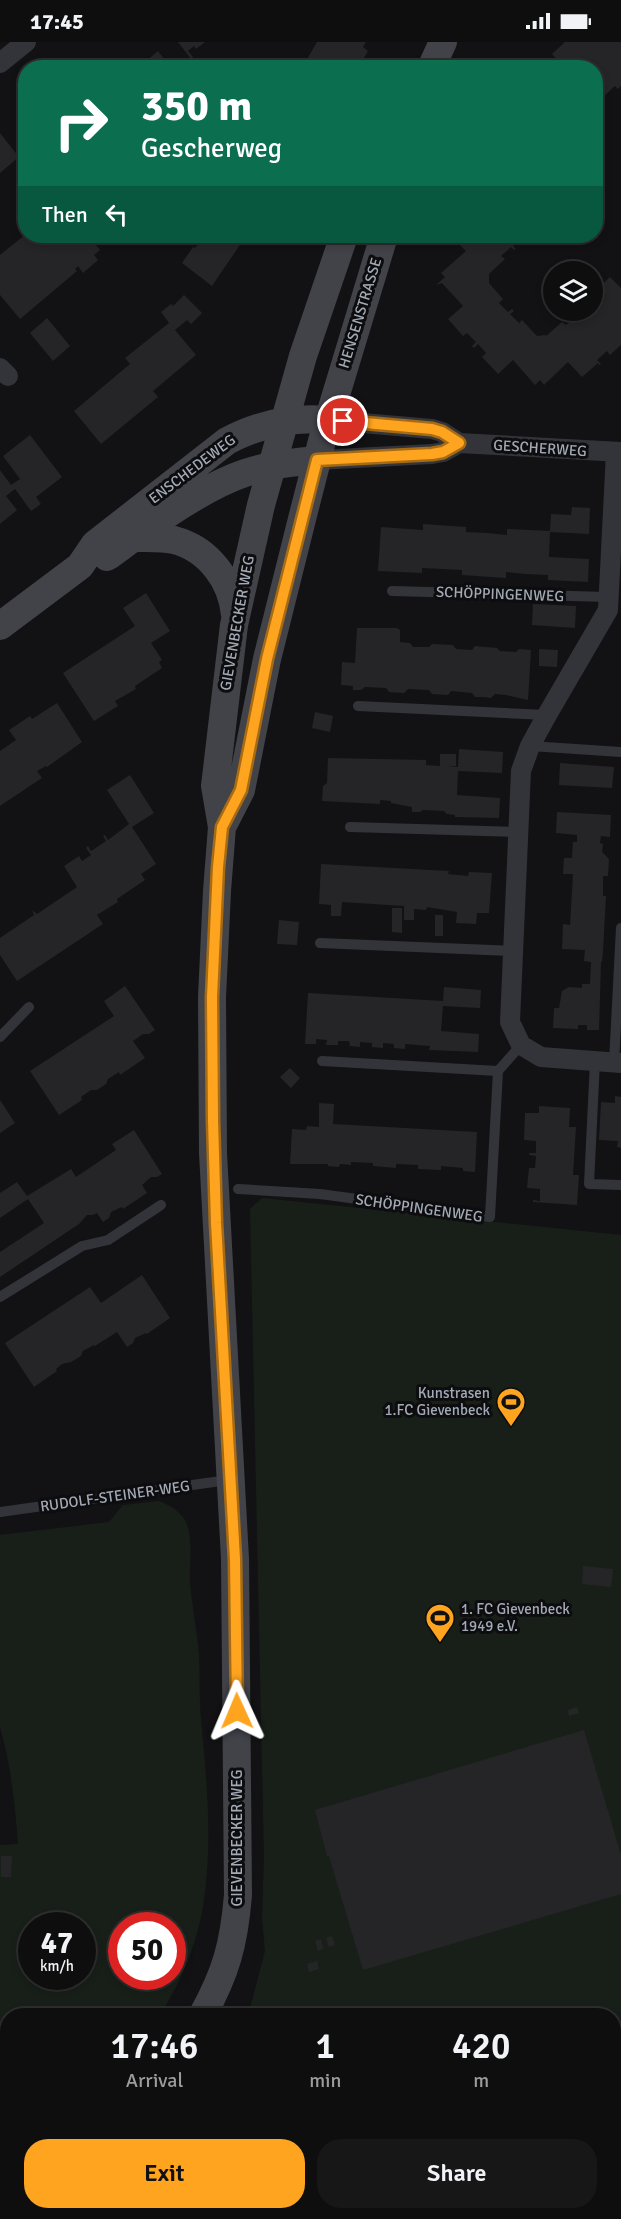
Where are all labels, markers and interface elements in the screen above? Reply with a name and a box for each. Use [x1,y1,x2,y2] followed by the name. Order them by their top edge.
[30,8,84,35] text: 17:45
[141,81,252,132] text: 350 m
[42,84,120,162] icon: right
[141,132,282,165] text: Gescherweg
[100,198,133,231] icon: left
[42,201,88,228] text: Then
[335,256,385,370] street label: HENSENSTRASSE
[543,261,603,321] map controls
[543,261,603,321] button: layers
[317,395,368,446] pin
[326,404,359,437] icon: arrive
[145,431,239,507] street label: ENSCHEDEWEG
[493,436,587,460] street label: GESCHERWEG
[216,554,258,692] street label: GIEVENBECKER WEG
[436,583,564,605] street label: SCHÖPPINGENWEG
[354,1190,484,1226] street label: SCHÖPPINGENWEG
[384,1384,490,1419] place label: Kunstrasen 1.FC Gievenbeck
[495,1386,527,1428] sports icon: Kunstrasen 1.FC Gievenbeck
[39,1477,191,1515] street label: RUDOLF-STEINER-WEG
[461,1600,570,1635] place label: 1. FC Gievenbeck 1949 e.V.
[424,1602,456,1644] sports icon: 1. FC Gievenbeck 1949 e.V.
[205,1679,269,1743] position arrow
[228,1770,246,1906] street label: GIEVENBECKER WEG
[108,1912,186,1990] speed limit sign: 50
[41,1925,73,1962] text: 47
[40,1957,74,1975] text: km/h
[111,2024,199,2069] text: 17:46
[316,2024,335,2069] text: 1
[452,2024,510,2069] text: 420
[126,2068,183,2093] text: Arrival
[309,2068,341,2093] text: min
[473,2068,489,2093] text: m
[24,2139,305,2208] button: Exit
[317,2139,597,2208] button: Share

